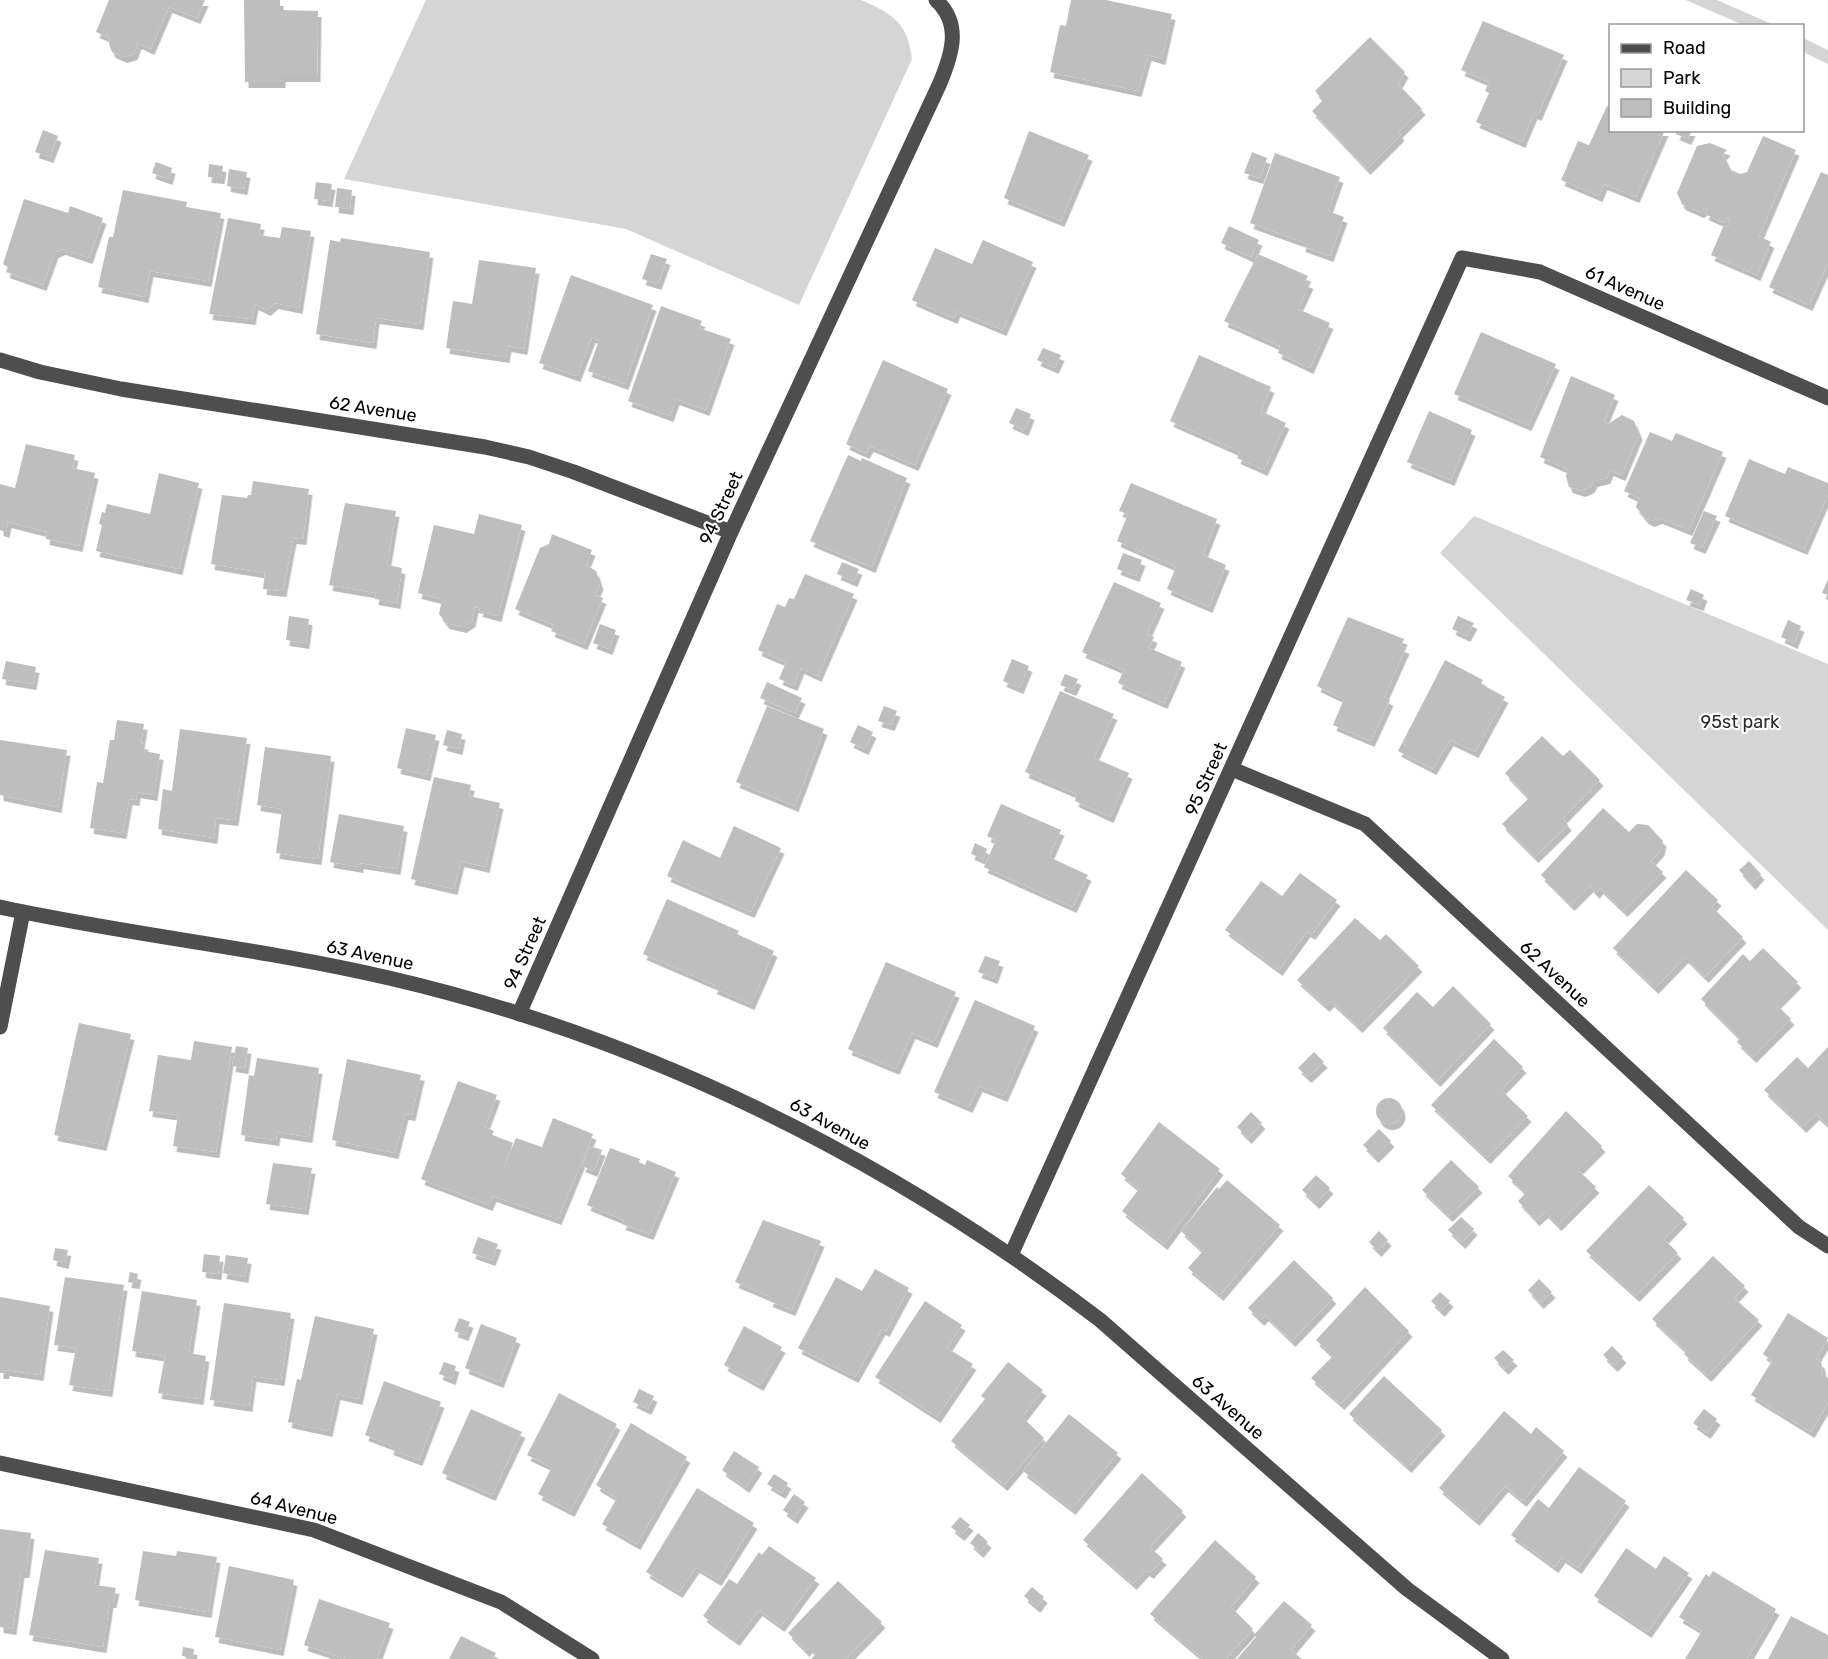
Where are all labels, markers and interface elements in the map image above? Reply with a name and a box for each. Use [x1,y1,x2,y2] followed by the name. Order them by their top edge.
[1609,24,1804,132] legend
[1663,37,1706,59] text: Road
[1663,67,1701,89] text: Park
[1663,97,1731,119] text: Building
[1582,261,1668,315] street label: 61 Avenue
[328,391,418,427] street label: 62 Avenue
[695,468,747,548] street label: 94 Street
[1701,711,1780,733] park label: 95st park
[1180,739,1232,819] street label: 95 Street
[499,913,551,993] street label: 94 Street
[324,935,416,975] street label: 63 Avenue
[1515,936,1595,1012] street label: 62 Avenue
[786,1093,874,1155] street label: 63 Avenue
[1187,1370,1269,1444] street label: 63 Avenue
[248,1487,340,1529] street label: 64 Avenue

